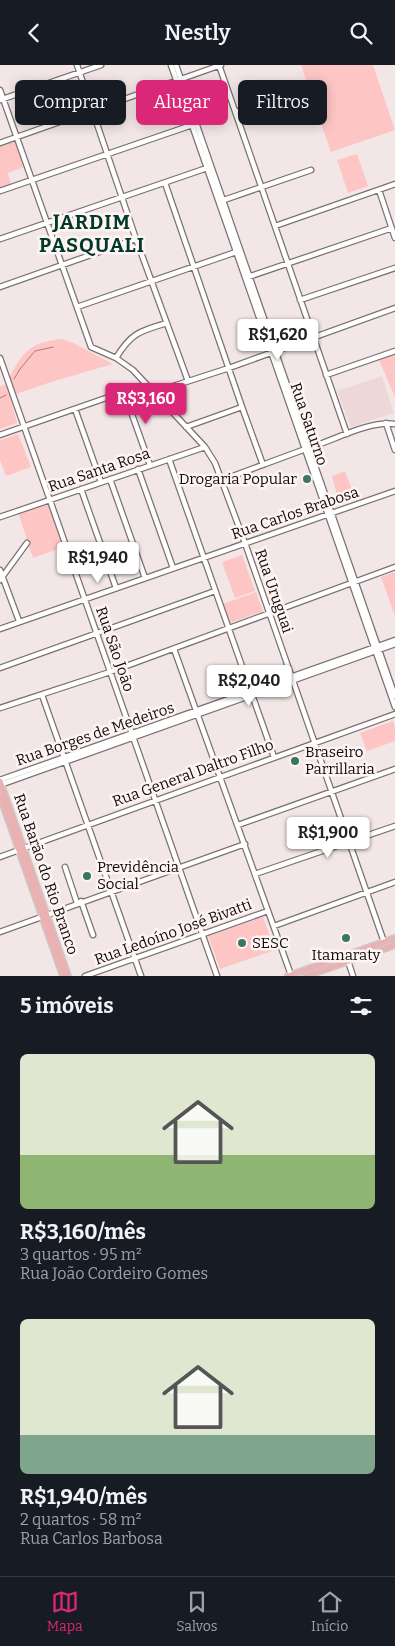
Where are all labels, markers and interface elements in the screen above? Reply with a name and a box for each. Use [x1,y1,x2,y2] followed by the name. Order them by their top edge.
[20,19,48,47] icon: back
[164,19,231,46] text: Nestly
[347,19,375,47] icon: search
[15,80,126,125] chip: Comprar
[136,80,228,125] chip: Alugar
[238,80,327,125] chip: Filtros
[39,210,145,257] district label: JARDIM PASQUALI
[232,319,324,361] pin: R$1,620
[248,325,308,344] text: R$1,620
[286,380,332,468] street label: Rua Saturno
[100,383,192,425] pin: R$3,160
[116,389,176,408] text: R$3,160
[46,444,152,496] street label: Rua Santa Rosa
[179,470,297,488] place label: Drogaria Popular
[301,473,313,485] marker: Drogaria Popular
[229,483,361,543] street label: Rua Carlos Brabosa
[52,541,144,584] pin: R$1,940
[251,547,297,636] street label: Rua Uruguai
[68,548,128,567] text: R$1,940
[92,604,138,694] street label: Rua São João
[203,665,295,707] pin: R$2,040
[218,671,280,690] text: R$2,040
[13,698,177,770] street label: Rua Borges de Medeiros
[110,735,276,811] street label: Rua General Daltro Filho
[305,743,375,778] place label: Braseiro Parrillaria
[289,755,301,767] marker: Braseiro Parrillaria
[10,791,82,957] street label: Rua Barão do Rio Branco
[282,817,374,859] pin: R$1,900
[298,823,358,842] text: R$1,900
[97,858,179,893] place label: Previdência Social
[81,870,93,882] marker: Previdência Social
[92,895,255,969] street label: Rua Ledoíno José Bivatti
[340,932,352,944] marker: Itamaraty
[252,934,289,952] place label: SESC
[236,937,248,949] marker: SESC
[312,946,380,964] place label: Itamaraty
[347,992,375,1020] icon: filters
[20,993,114,1019] text: 5 imóveis
[153,1087,243,1177] icon: home
[20,1219,146,1245] text: R$3,160/mês
[20,1245,142,1264] text: 3 quartos · 95 m²
[20,1264,208,1283] text: Rua João Cordeiro Gomes
[153,1352,243,1442] icon: home
[20,1484,147,1510] text: R$1,940/mês
[20,1510,141,1529] text: 2 quartos · 58 m²
[20,1529,163,1548] text: Rua Carlos Barbosa
[47,1588,83,1635] tab: Mapa
[176,1588,218,1635] tab: Salvos
[311,1588,348,1635] tab: Início

